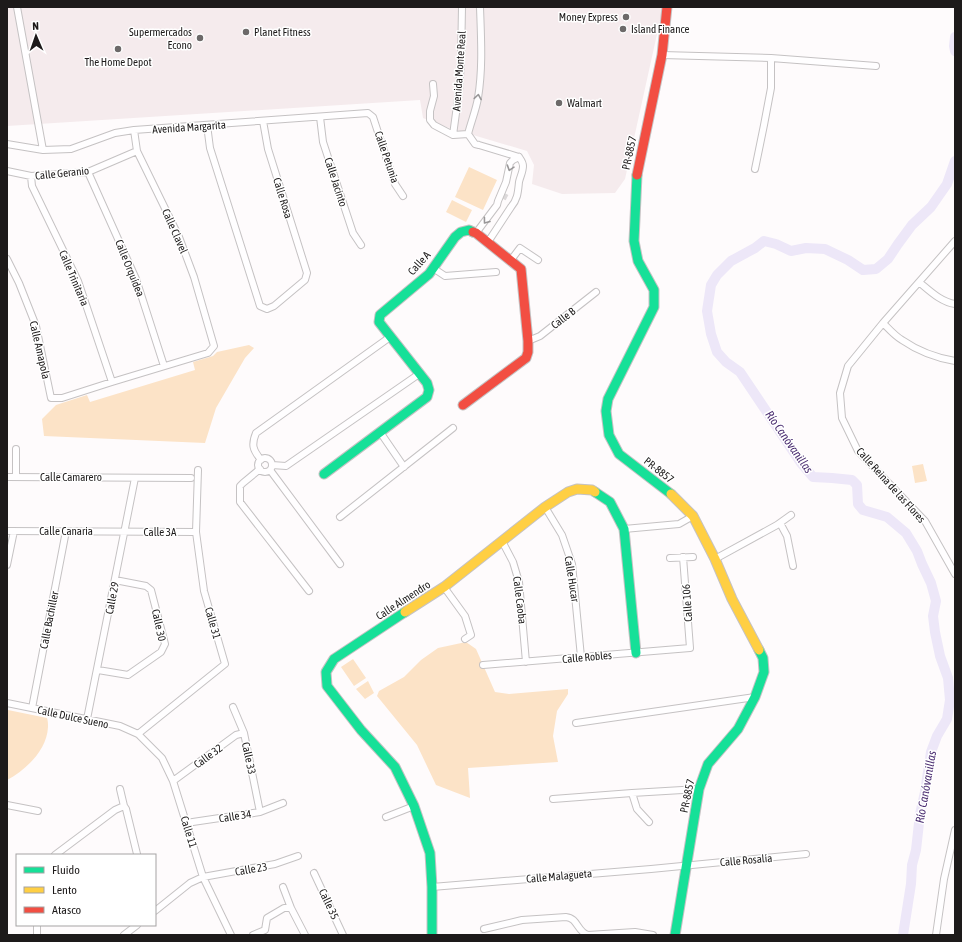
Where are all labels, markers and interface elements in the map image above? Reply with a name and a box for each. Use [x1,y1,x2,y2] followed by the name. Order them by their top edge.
[559,11,618,23] place label: Money Express
[621,12,631,22] marker: Money Express
[16,16,56,56] north arrow
[32,20,39,32] text: N
[631,23,690,35] place label: Island Finance
[618,24,628,34] marker: Island Finance
[129,26,192,51] place label: Supermercados Econo
[254,26,311,38] place label: Planet Fitness
[241,27,251,37] marker: Planet Fitness
[450,30,468,112] street label: Avenida Monte Real
[195,33,205,43] marker: Supermercados Econo
[113,44,123,54] marker: The Home Depot
[84,56,152,68] place label: The Home Depot
[473,93,481,100] one-way arrow
[567,97,602,109] place label: Walmart
[554,98,564,108] marker: Walmart
[152,118,226,136] street label: Avenida Margarita
[373,130,401,184] street label: Calle Petunia
[620,135,638,171] street label: PR-8857
[322,156,350,208] street label: Calle Jacinto
[34,164,90,182] street label: Calle Geranio
[506,164,515,171] one-way arrow
[271,176,295,220] street label: Calle Rosa
[160,207,190,255] street label: Calle Clavel
[484,216,491,223] one-way arrow
[113,238,147,298] street label: Calle Orquídea
[57,248,91,308] street label: Calle Trinitaria
[405,248,433,277] street label: Calle A
[548,304,578,331] street label: Calle B
[28,320,52,380] street label: Calle Amapola
[762,408,816,476] water label: Río Canóvanillas
[854,445,928,525] street label: Calle Reina de las Flores
[642,455,676,485] street label: PR-8857
[40,471,102,483] street label: Calle Camarero
[39,525,93,537] street label: Calle Canaria
[144,526,177,538] street label: Calle 3A
[562,555,582,604] street label: Calle Hucar
[511,576,529,624] street label: Calle Caoba
[374,578,432,622] street label: Calle Almendro
[103,581,121,615] street label: Calle 29
[680,584,694,622] street label: Calle 106
[38,589,61,650] street label: Calle Bachiller
[203,606,223,640] street label: Calle 31
[150,608,168,642] street label: Calle 30
[562,649,612,665] street label: Calle Robles
[36,704,110,730] street label: Calle Dulce Sueno
[240,741,258,775] street label: Calle 33
[191,742,225,770] street label: Calle 32
[913,750,939,824] water label: Río Canóvanillas
[678,778,696,814] street label: PR-8857
[218,808,252,824] street label: Calle 34
[178,815,200,849] street label: Calle 11
[719,852,773,868] street label: Calle Rosalía
[16,854,156,926] legend
[234,860,268,878] street label: Calle 23
[52,863,80,877] text: Fluido
[526,867,592,885] street label: Calle Malagueta
[52,883,77,897] text: Lento
[317,887,341,921] street label: Calle 35
[52,903,82,917] text: Atasco

